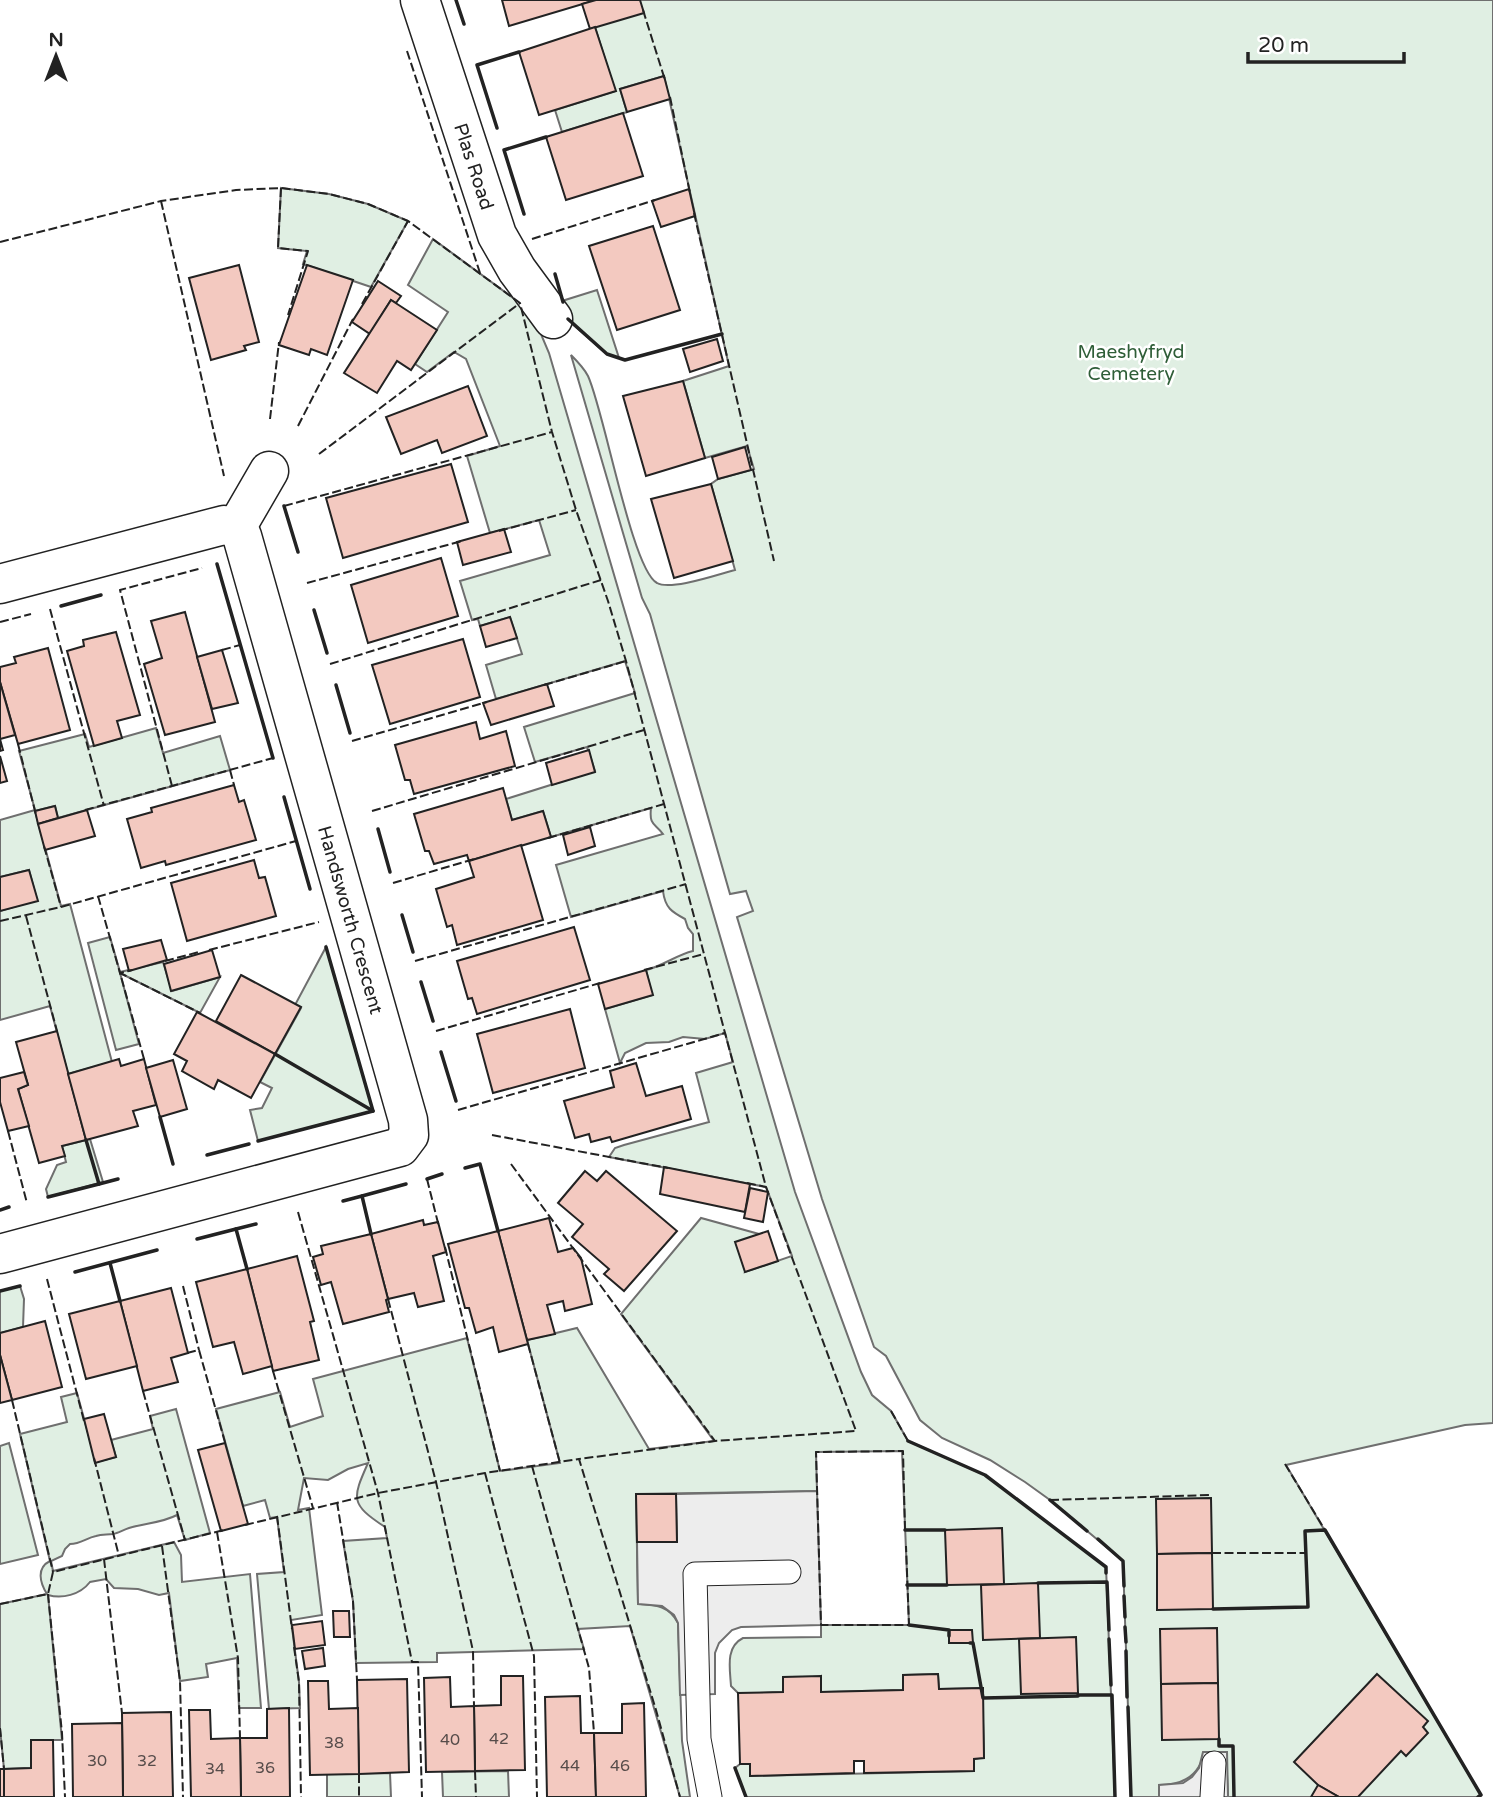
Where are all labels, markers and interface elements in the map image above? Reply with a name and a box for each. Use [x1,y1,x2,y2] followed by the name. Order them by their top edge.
[21,21,91,91] north arrow
[1248,21,1404,65] scale bar
[48,29,64,51] text: N
[1258,33,1309,58] text: 20 m
[449,120,498,213] street label: Plas Road
[1077,341,1185,385] park label: Maeshyfryd Cemetery
[313,823,387,1017] street label: Handsworth Crescent
[489,1729,509,1749] house number: 42
[440,1730,460,1750] house number: 40
[324,1733,344,1753] house number: 38
[87,1751,107,1771] house number: 30
[137,1751,157,1771] house number: 32
[560,1756,580,1776] house number: 44
[610,1756,630,1776] house number: 46
[255,1758,275,1778] house number: 36
[205,1759,225,1779] house number: 34

